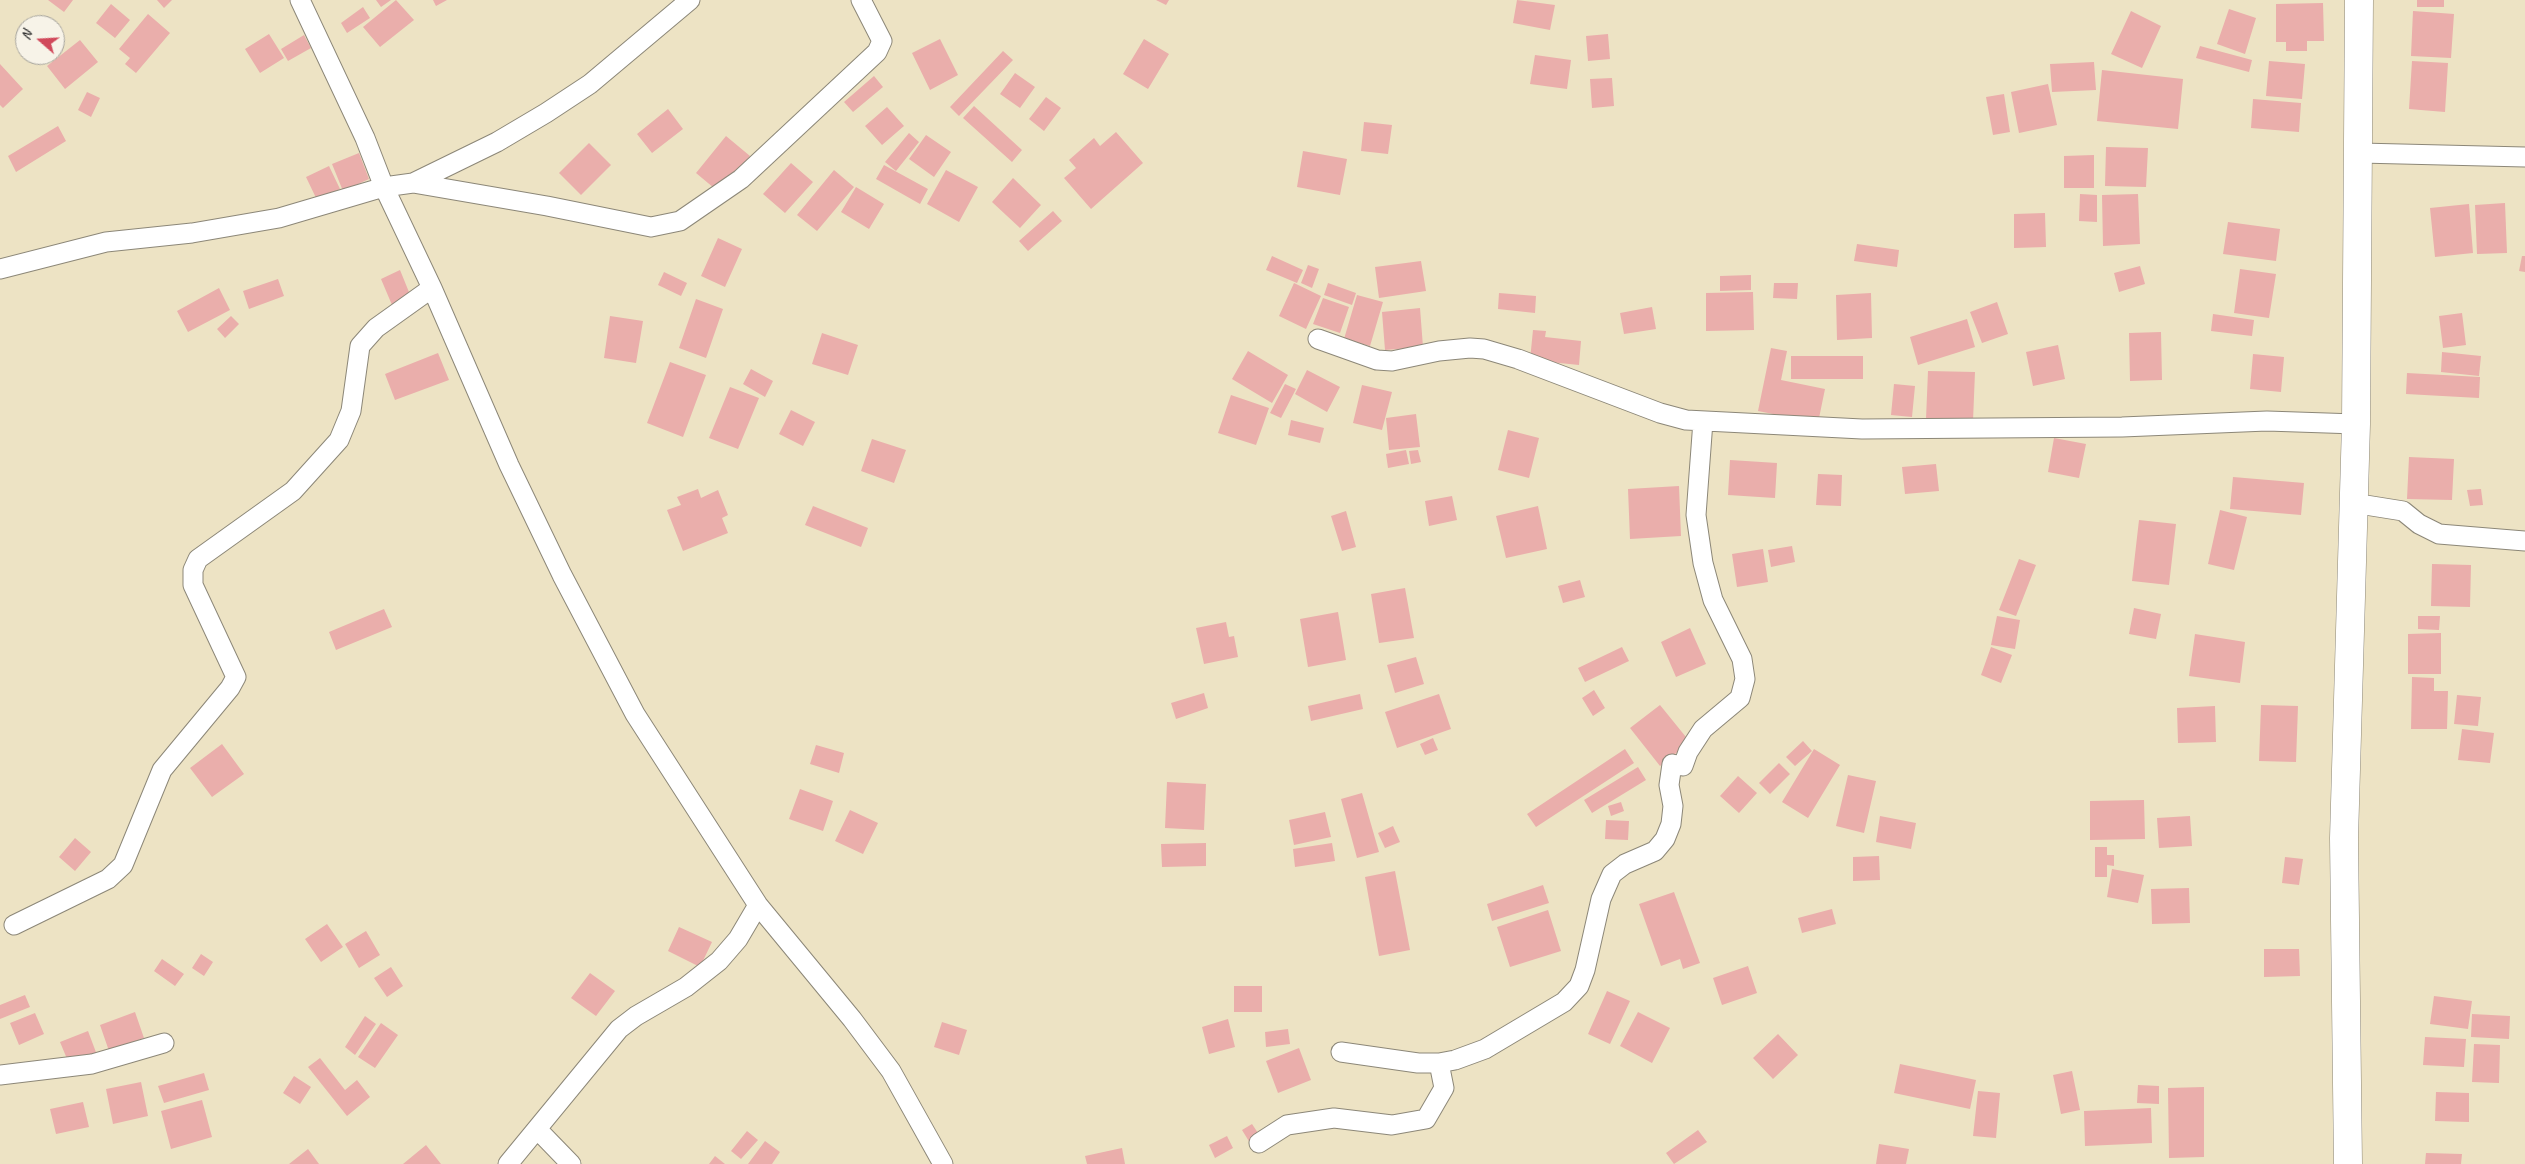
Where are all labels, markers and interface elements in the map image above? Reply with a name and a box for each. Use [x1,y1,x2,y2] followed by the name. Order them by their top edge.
[15,15,65,65] north arrow
[17,28,36,42] text: N

